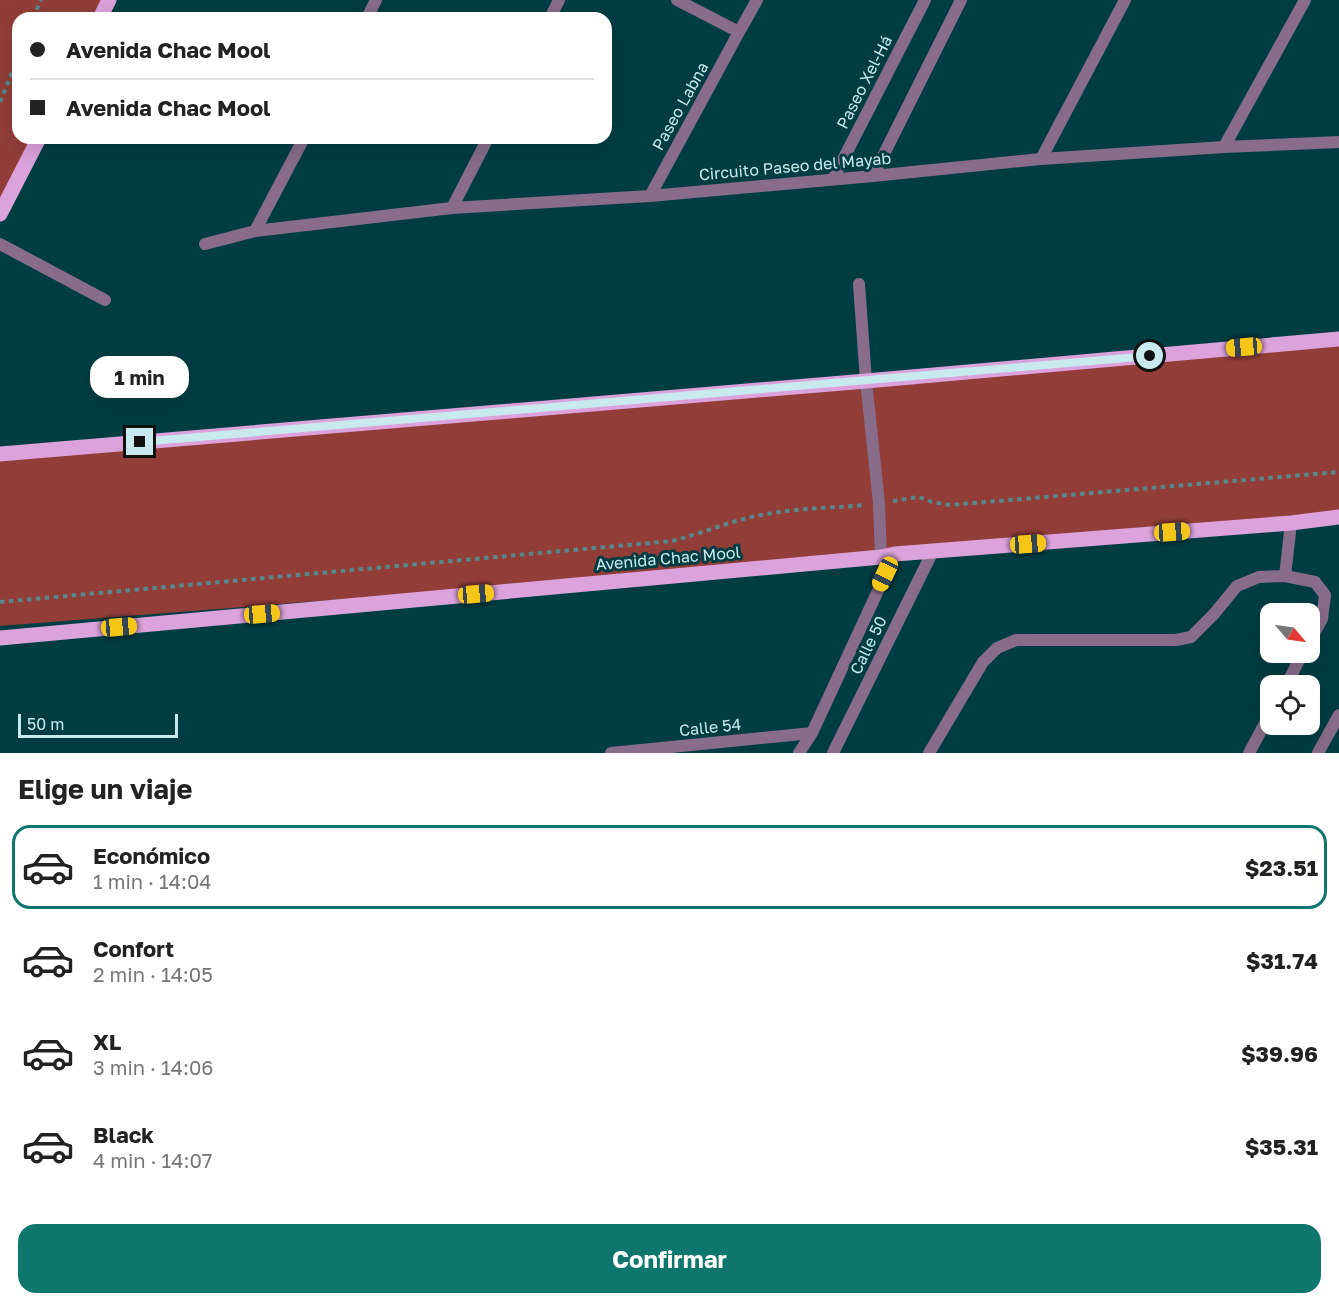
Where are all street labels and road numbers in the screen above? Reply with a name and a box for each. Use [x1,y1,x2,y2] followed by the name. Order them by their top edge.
[832,32,896,132] street label: Paseo Xel-Há
[648,58,712,154] street label: Paseo Labna
[698,148,892,184] street label: Circuito Paseo del Mayab
[595,542,741,574] street label: Avenida Chac Mool
[845,613,891,677] street label: Calle 50
[678,714,742,740] street label: Calle 54

